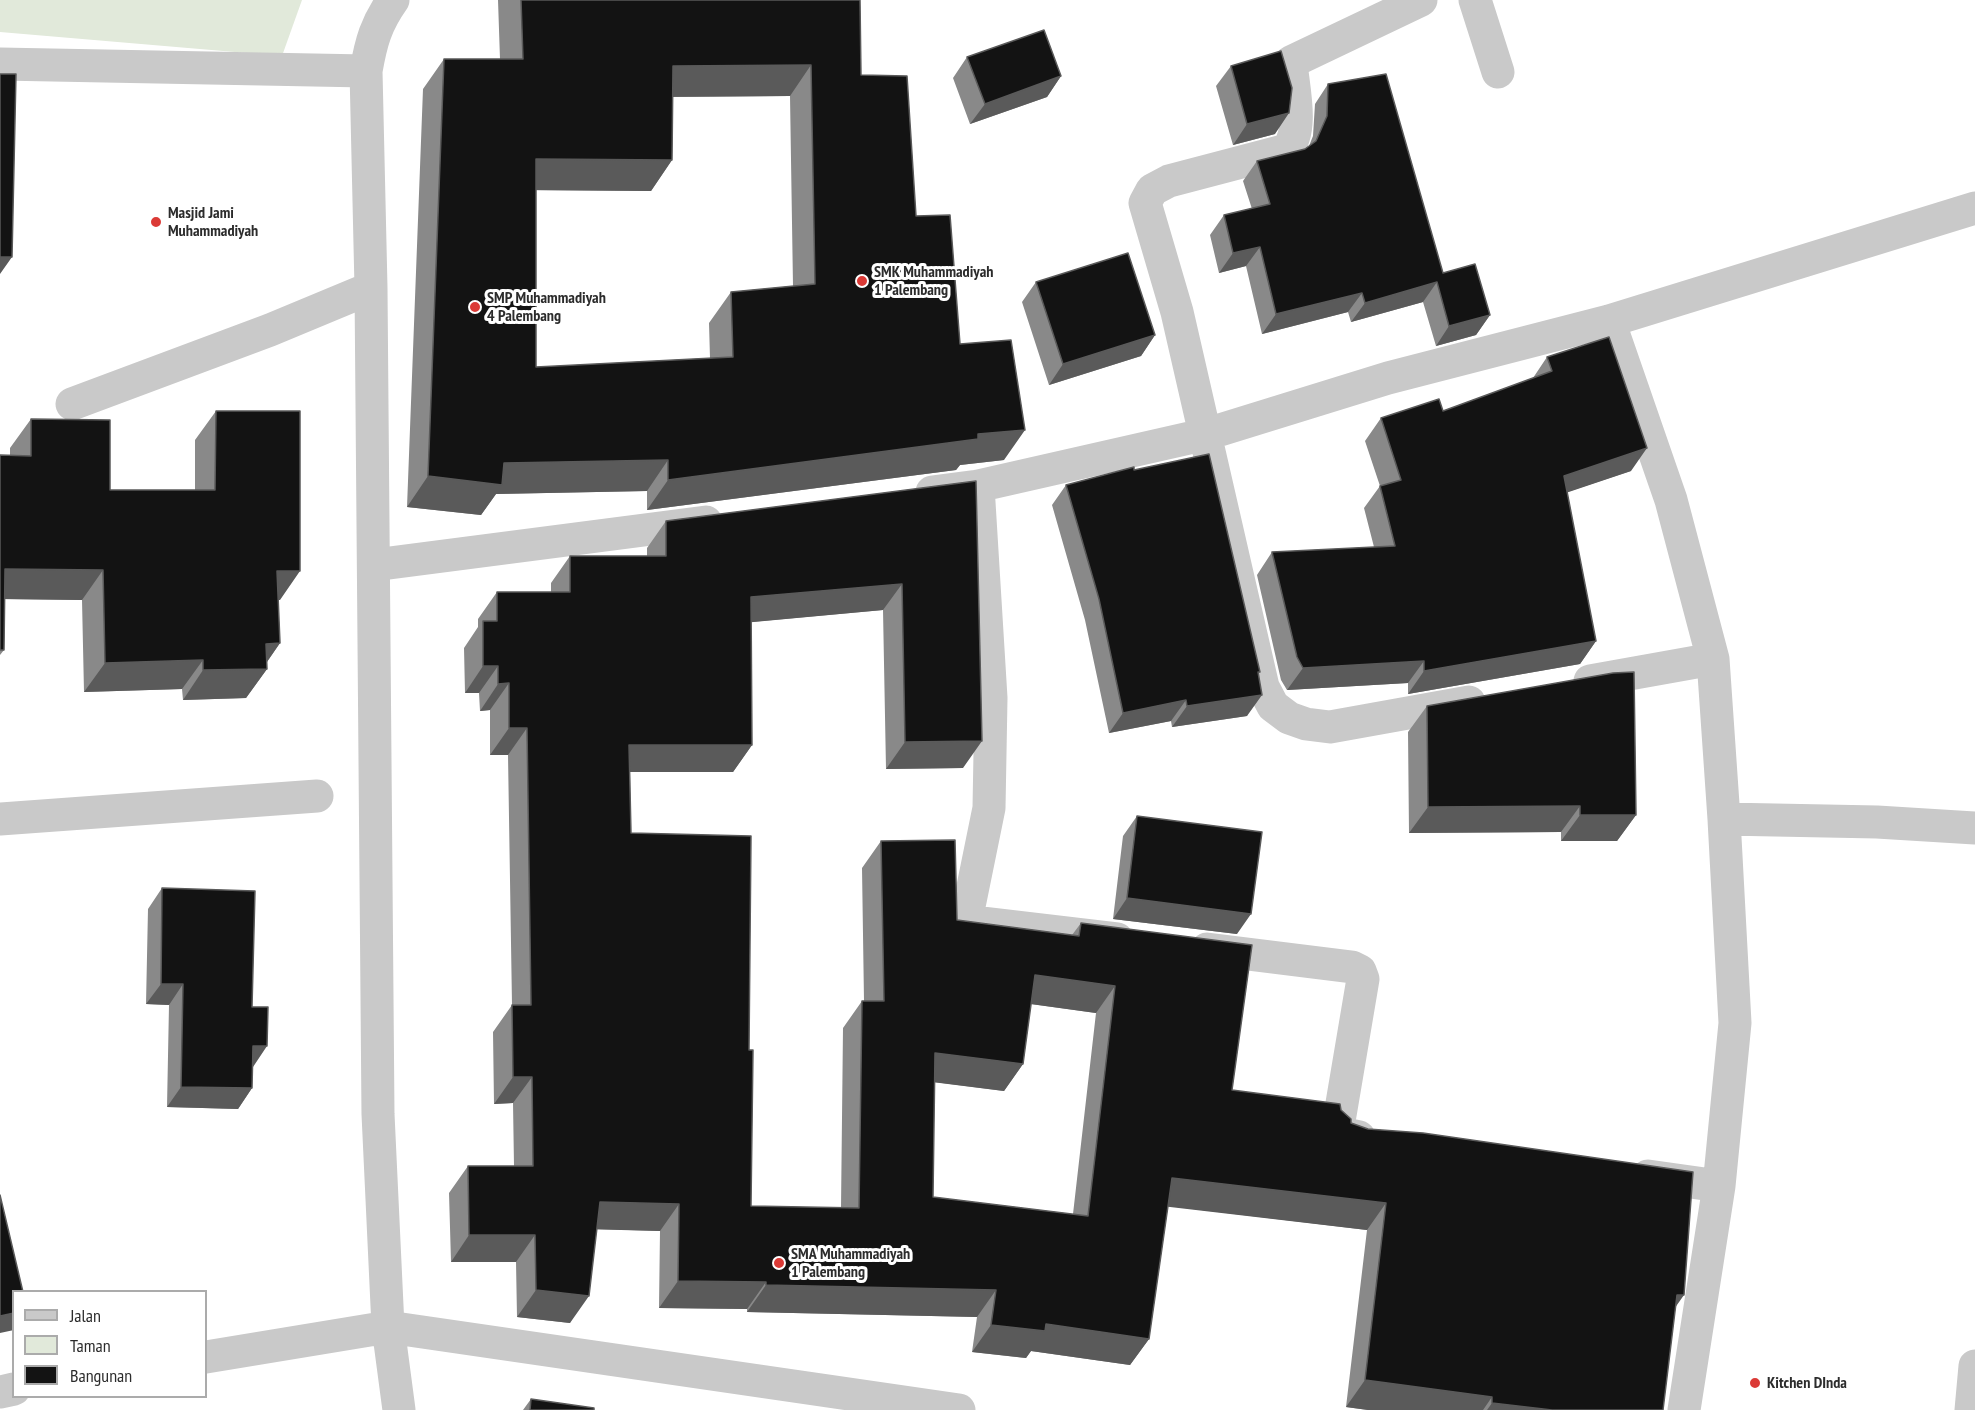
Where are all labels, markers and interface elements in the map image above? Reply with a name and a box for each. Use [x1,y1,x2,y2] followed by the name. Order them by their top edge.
[168,203,258,241] place label: Masjid Jami Muhammadiyah
[149,215,163,229] marker: Masjid Jami Muhammadiyah
[874,262,994,300] place label: SMK Muhammadiyah 1 Palembang
[855,274,869,288] marker: SMK Muhammadiyah 1 Palembang
[487,288,606,326] place label: SMP Muhammadiyah 4 Palembang
[468,300,482,314] marker: SMP Muhammadiyah 4 Palembang
[791,1244,910,1282] place label: SMA Muhammadiyah 1 Palembang
[772,1256,786,1270] marker: SMA Muhammadiyah 1 Palembang
[12,1290,207,1398] legend
[70,1304,101,1327] text: Jalan
[70,1334,111,1357] text: Taman
[70,1364,132,1387] text: Bangunan
[1767,1373,1847,1393] place label: Kitchen DInda
[1748,1376,1762,1390] marker: Kitchen DInda

